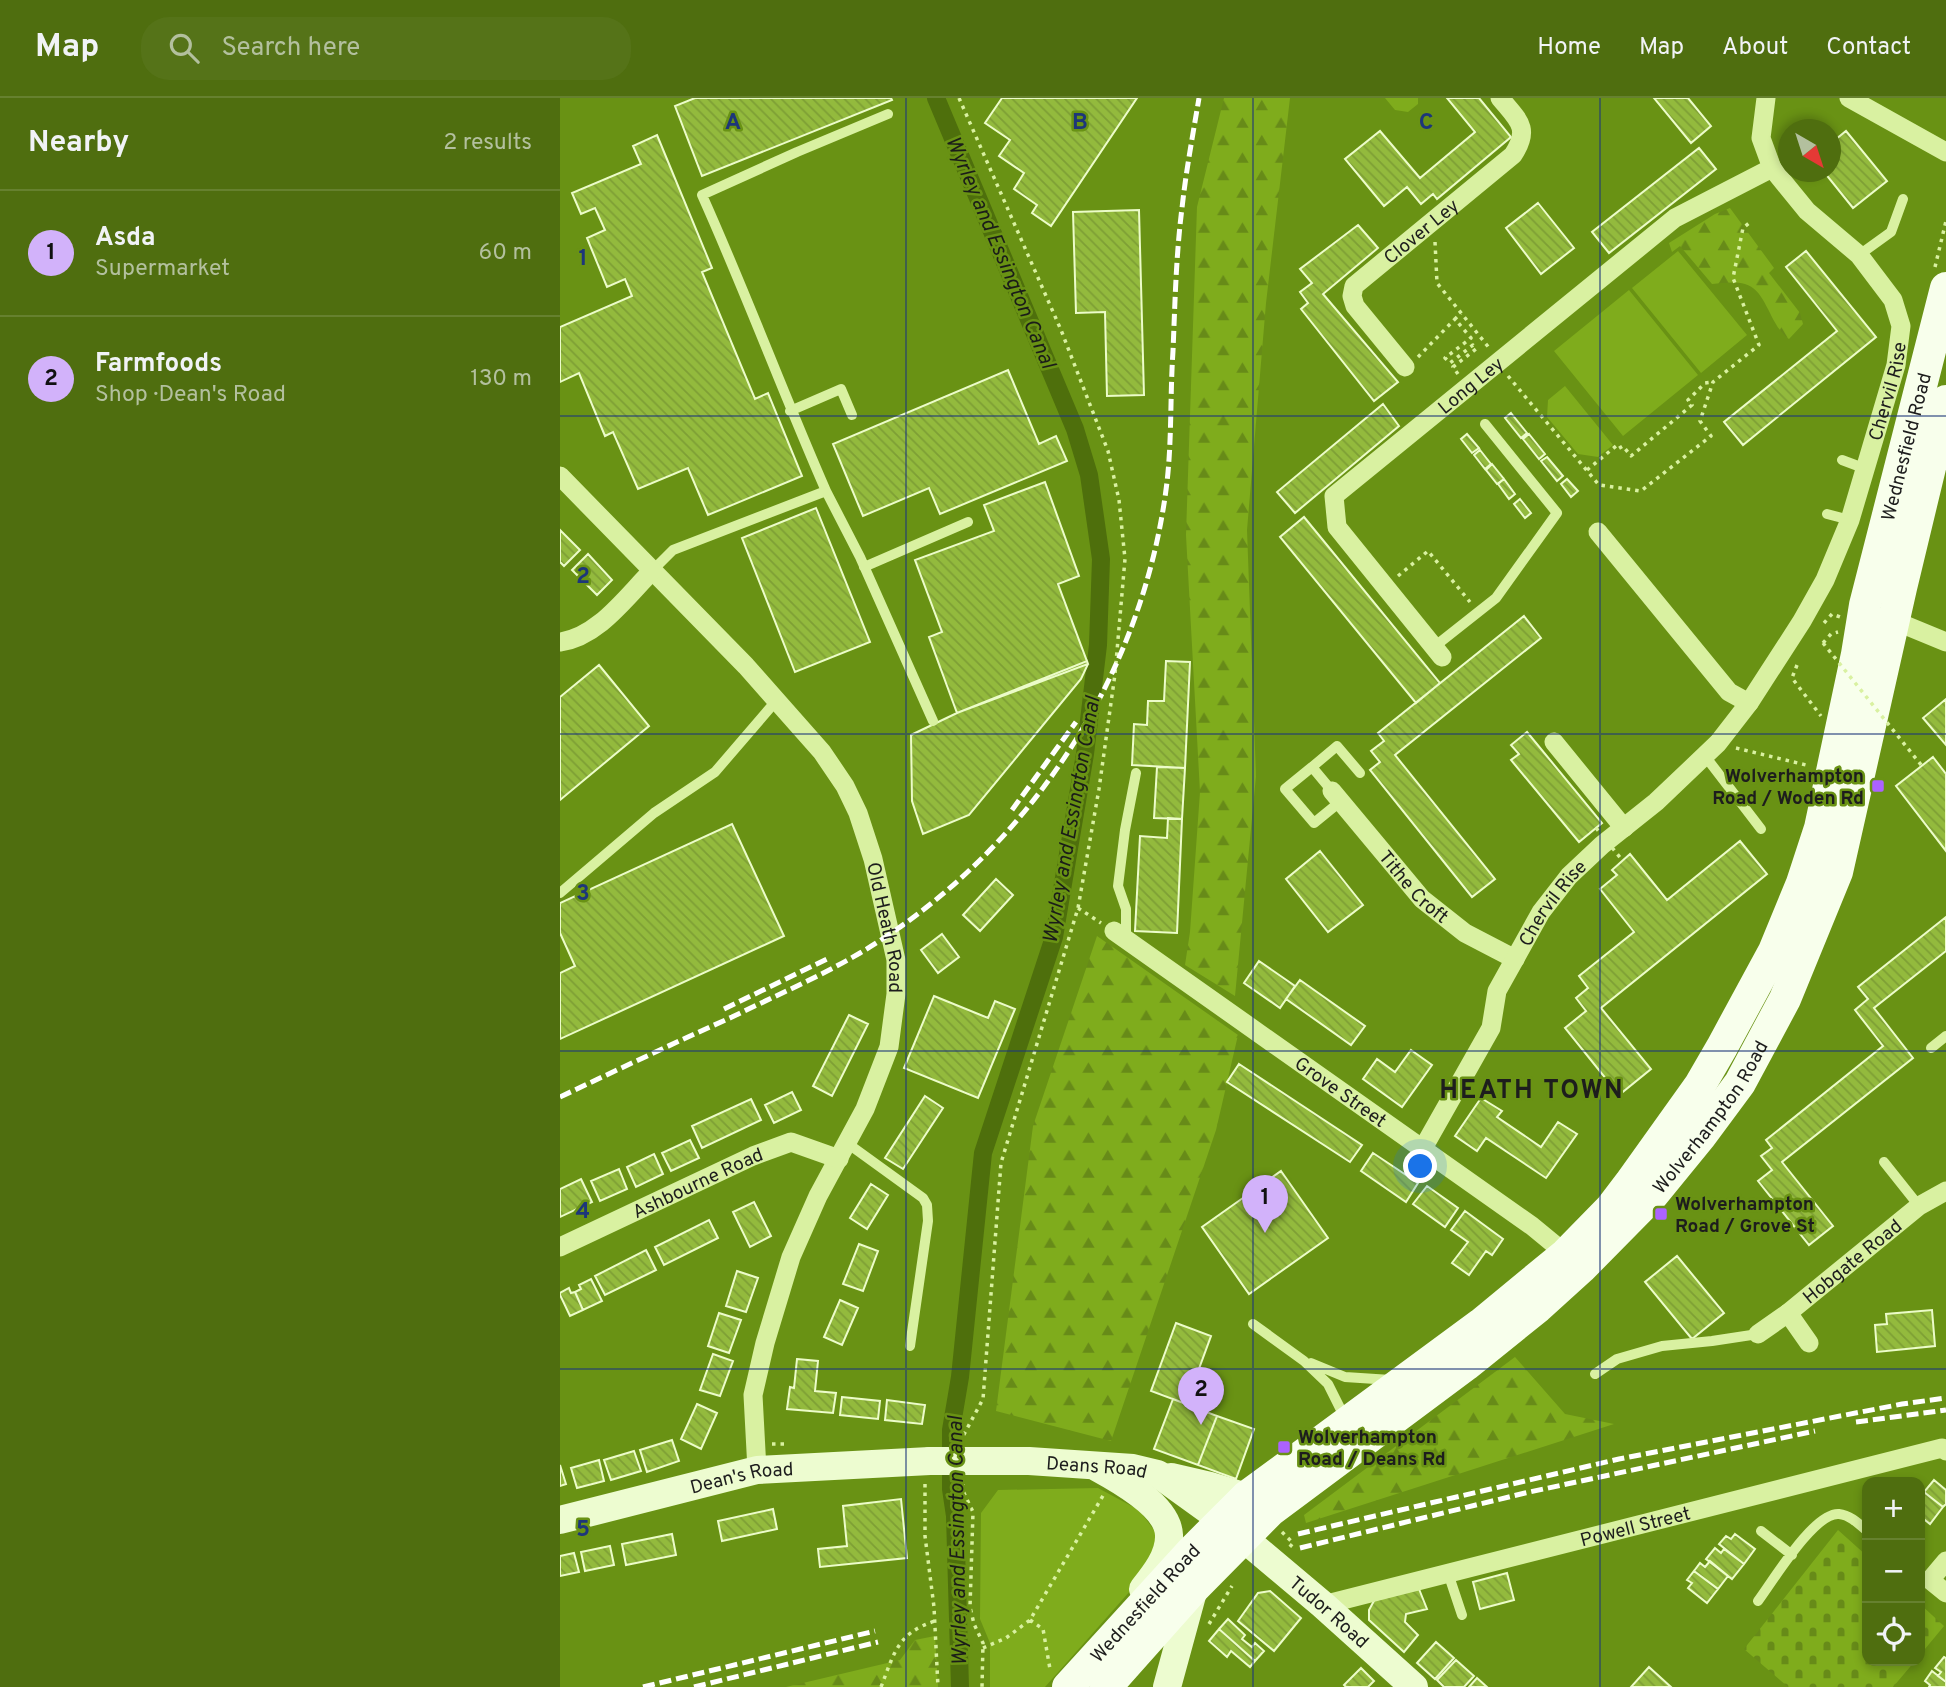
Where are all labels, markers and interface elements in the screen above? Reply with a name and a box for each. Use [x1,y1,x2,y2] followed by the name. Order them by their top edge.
[141,17,631,80] search box
[35,27,99,69] text: Map
[165,29,203,67] icon: search
[221,32,360,65] text: Search here
[1537,33,1601,63] text: Home
[1639,33,1684,63] text: Map
[1722,33,1788,63] text: About
[1826,33,1911,63] text: Contact
[725,109,741,138] text: A
[1072,109,1088,138] text: B
[1419,109,1433,138] text: C
[1778,119,1841,182] north arrow
[28,125,129,162] text: Nearby
[443,129,532,158] text: 2 results
[938,132,1062,374] water label: Wyrley and Essington Canal
[1380,195,1464,271] street label: Clover Ley
[95,222,155,255] text: Asda
[46,239,56,268] text: 1
[479,239,532,268] text: 60 m
[578,245,588,274] text: 1
[95,255,230,284] text: Supermarket
[1864,341,1913,444] street label: Chervil Rise
[95,348,222,381] text: Farmfoods
[1434,353,1509,420] street label: Long Ley
[44,365,58,394] text: 2
[470,365,532,394] text: 130 m
[1877,370,1938,524] street label: Wednesfield Road
[95,381,286,410] text: Shop · Dean's Road
[576,563,590,592] text: 2
[1037,693,1108,946] water label: Wyrley and Essington Canal
[1712,765,1864,811] place label: Wolverhampton Road / Woden Rd
[1870,778,1886,794] marker: Wolverhampton Road / Woden Rd
[1373,846,1453,929] street label: Tithe Croft
[1514,856,1593,951] street label: Chervil Rise
[860,860,906,993] street label: Old Heath Road
[576,880,590,909] text: 3
[1648,1037,1774,1200] street label: Wolverhampton Road
[1289,1052,1391,1134] street label: Grove Street
[1439,1075,1625,1108] district label: HEATH TOWN
[629,1143,767,1225] street label: Ashbourne Road
[1403,1149,1437,1183] your location
[1242,1175,1288,1233] pin: 1
[1675,1193,1815,1239] place label: Wolverhampton Road / Grove St
[576,1198,590,1227] text: 4
[1653,1206,1669,1222] marker: Wolverhampton Road / Grove St
[1799,1215,1908,1310] street label: Hobgate Road
[1178,1367,1224,1425] pin: 2
[943,1414,974,1666] water label: Wyrley and Essington Canal
[1298,1426,1446,1472] place label: Wolverhampton Road / Deans Rd
[1276,1439,1292,1455] marker: Wolverhampton Road / Deans Rd
[1045,1452,1149,1485] street label: Deans Road
[688,1458,794,1501] street label: Dean's Road
[1862,1477,1925,1666] map controls
[1862,1477,1925,1540] button: +
[1578,1502,1693,1553] street label: Powell Street
[576,1516,590,1545] text: 5
[1086,1540,1206,1668] street label: Wednesfield Road
[1862,1540,1925,1603] button: −
[1284,1572,1373,1654] street label: Tudor Road
[1862,1603,1925,1666] button: locate

